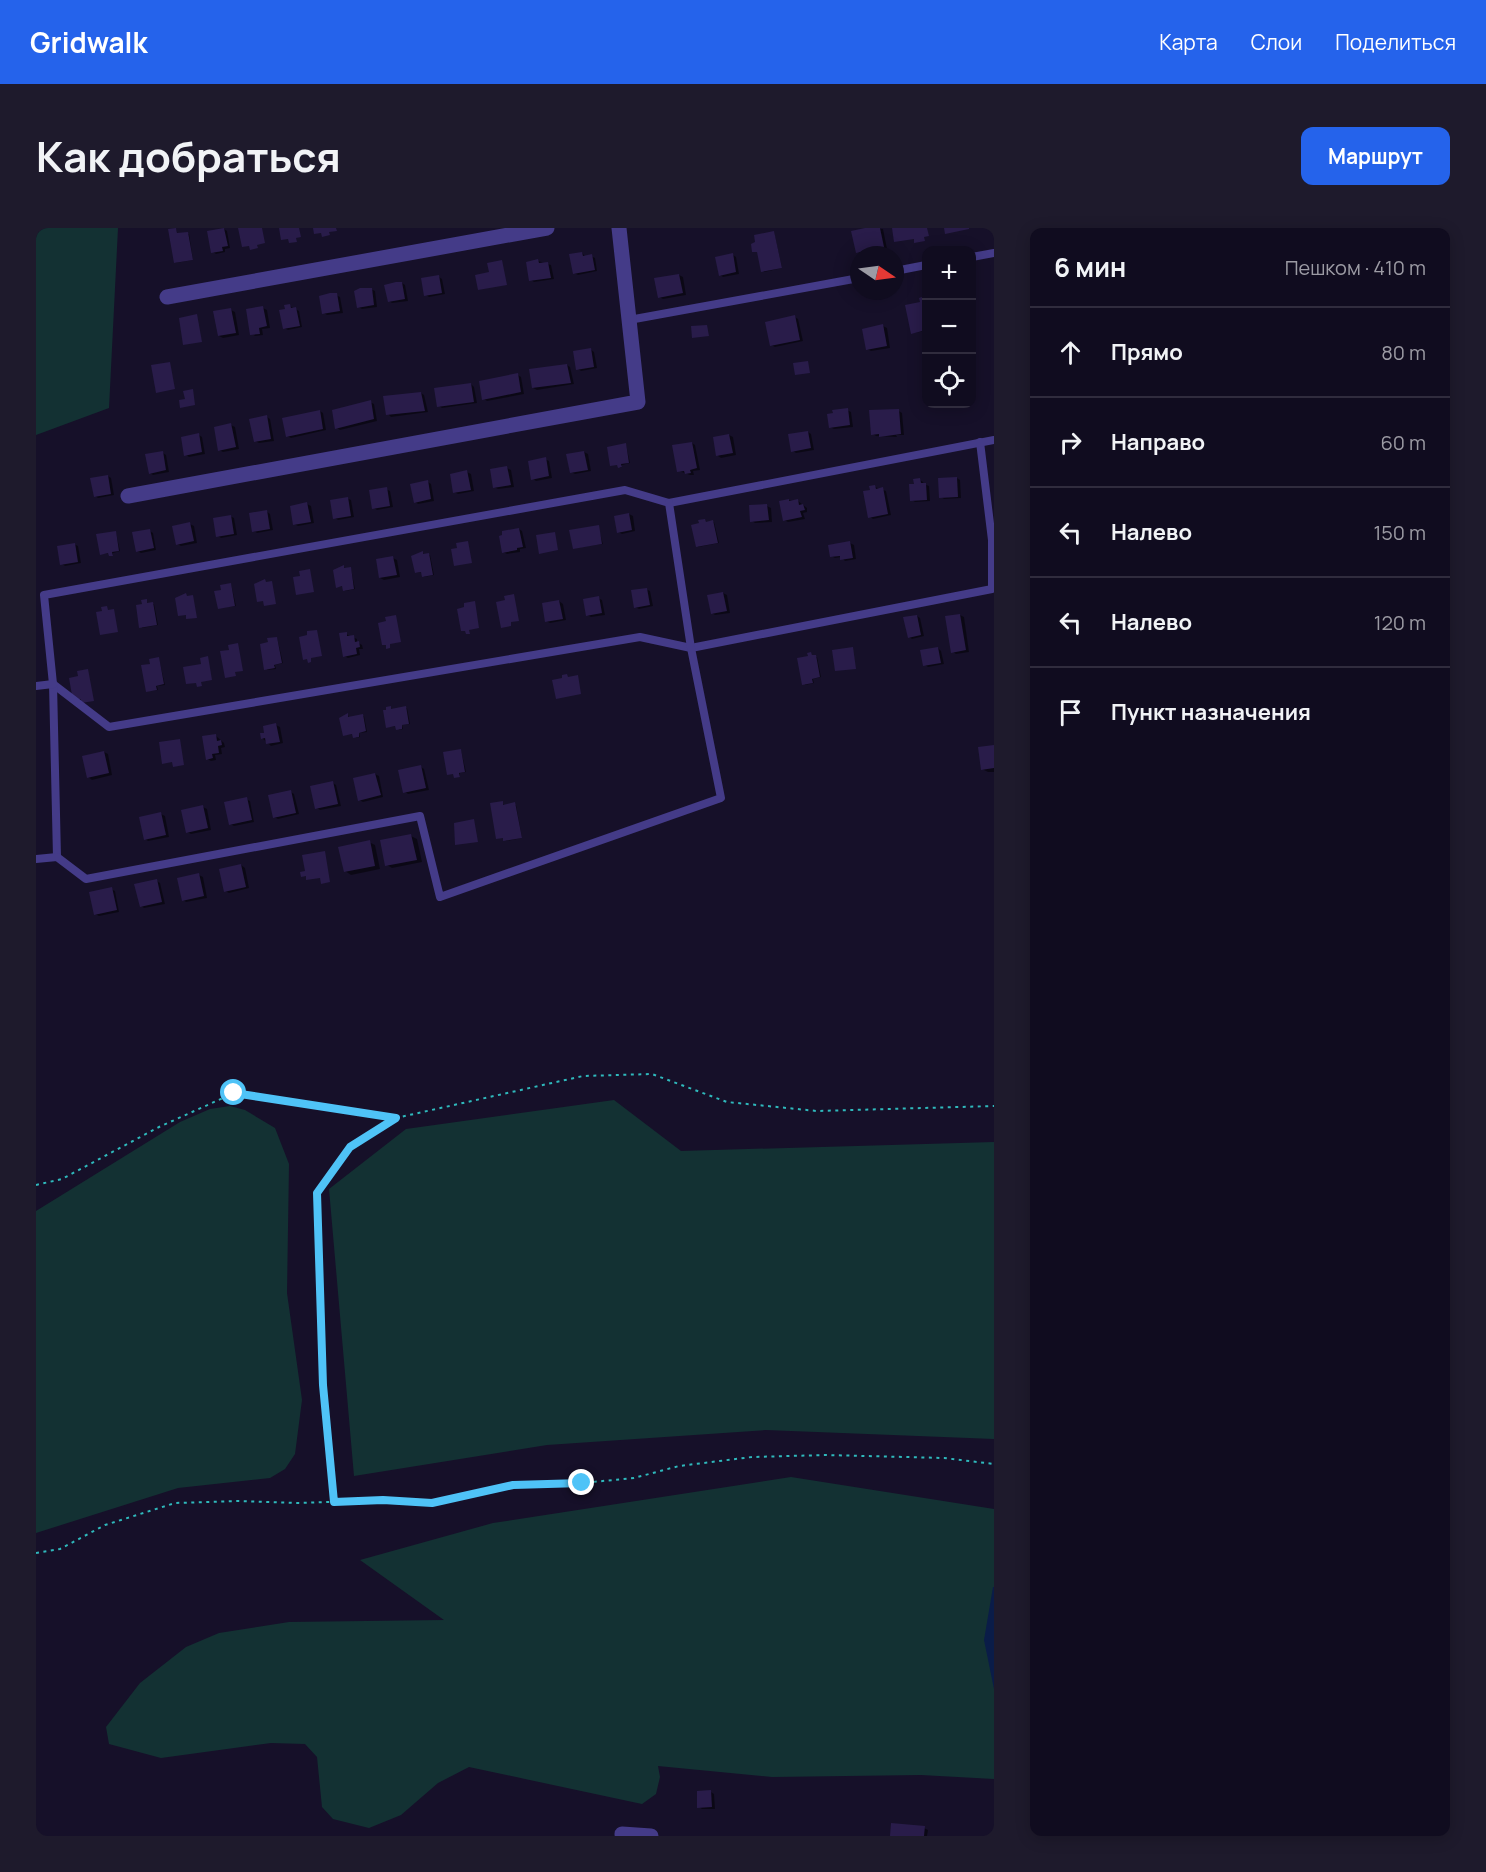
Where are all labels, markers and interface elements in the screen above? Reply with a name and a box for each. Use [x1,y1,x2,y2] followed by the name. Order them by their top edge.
[30,23,147,61] text: Gridwalk
[1159,28,1218,56] text: Карта
[1251,28,1302,56] text: Слои
[1335,28,1456,56] text: Поделиться
[36,127,341,185] text: Как добраться
[1301,127,1450,185] button: Маршрут
[850,246,904,300] north arrow
[922,246,976,408] map controls
[922,246,976,300] button: +
[1054,249,1126,285] text: 6 мин
[1285,254,1426,281] text: Пешком · 410 m
[922,300,976,354] button: −
[1054,336,1087,369] icon: ahead
[1111,337,1183,367] text: Прямо
[1381,339,1426,366] text: 80 m
[922,354,976,408] button: locate
[1054,426,1087,459] icon: right
[1111,427,1205,457] text: Направо
[1380,429,1426,456] text: 60 m
[1054,516,1087,549] icon: left
[1111,517,1192,547] text: Налево
[1373,519,1426,546] text: 150 m
[1054,606,1087,639] icon: left
[1111,607,1192,637] text: Налево
[1374,609,1426,636] text: 120 m
[1054,696,1087,729] icon: arrive
[1111,697,1311,727] text: Пункт назначения
[220,1079,246,1105] route start
[568,1469,594,1495] route end

